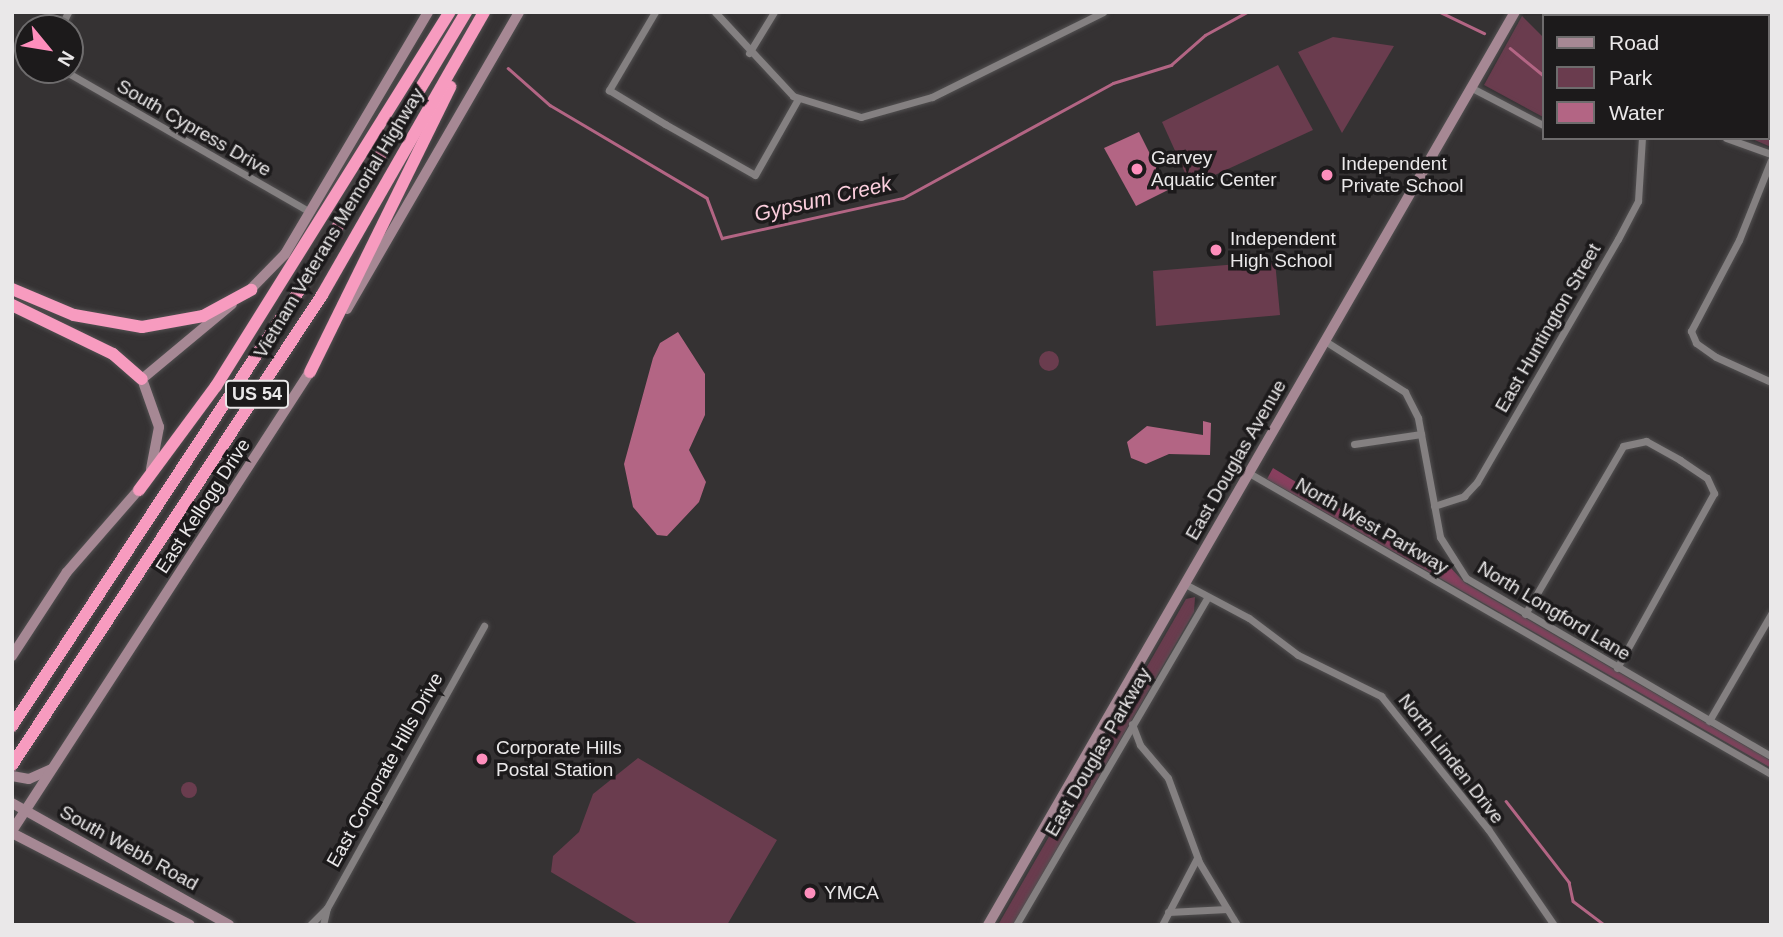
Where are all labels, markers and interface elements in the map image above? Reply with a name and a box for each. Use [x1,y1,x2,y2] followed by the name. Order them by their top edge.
[14,14,84,84] north arrow
[1542,14,1769,140] legend
[1609,31,1659,54] text: Road
[53,48,78,70] text: N
[1609,66,1652,89] text: Park
[113,75,275,181] street label: South Cypress Drive
[249,84,429,362] street label: Vietnam Veterans Memorial Highway
[1609,101,1664,124] text: Water
[1151,147,1277,191] place label: Garvey Aquatic Center
[1341,153,1464,197] place label: Independent Private School
[1129,161,1145,177] marker: Garvey Aquatic Center
[1319,167,1335,183] marker: Independent Private School
[752,171,894,227] water label: Gypsum Creek
[1230,228,1336,272] place label: Independent High School
[1490,240,1606,416] street label: East Huntington Street
[1208,242,1224,258] marker: Independent High School
[1181,375,1291,545] street label: East Douglas Avenue
[224,380,290,408] road number: US 54
[151,434,255,578] street label: East Kellogg Drive
[1291,473,1453,579] street label: North West Parkway
[1473,556,1635,666] street label: North Longford Lane
[1040,664,1156,840] street label: East Douglas Parkway
[322,669,448,871] street label: East Corporate Hills Drive
[1393,690,1509,828] street label: North Linden Drive
[496,737,622,781] place label: Corporate Hills Postal Station
[474,751,490,767] marker: Corporate Hills Postal Station
[56,800,202,896] street label: South Webb Road
[824,882,879,904] place label: YMCA
[802,885,818,901] marker: YMCA

